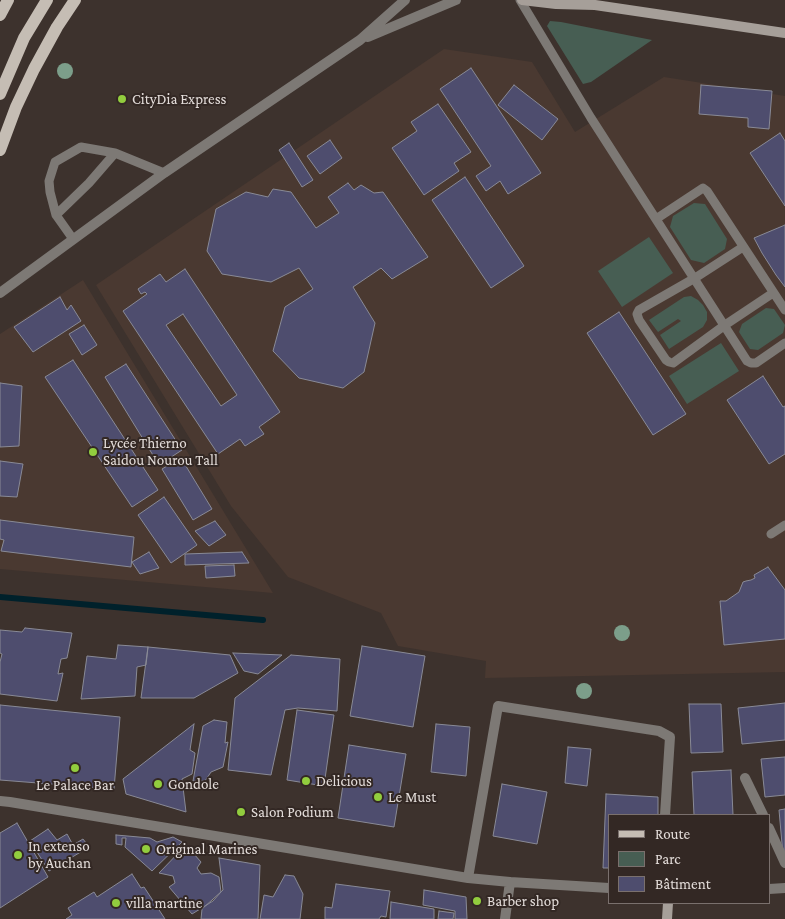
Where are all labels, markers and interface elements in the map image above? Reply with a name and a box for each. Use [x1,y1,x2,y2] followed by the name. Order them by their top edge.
[132,90,226,108] place label: CityDia Express
[116,93,128,105] marker: CityDia Express
[103,434,218,469] place label: Lycée Thierno Saidou Nourou Tall
[87,446,99,458] marker: Lycée Thierno Saidou Nourou Tall
[69,762,81,774] marker: Le Palace Bar
[316,772,372,790] place label: Delicious
[168,775,219,793] place label: Gondole
[300,775,312,787] marker: Delicious
[36,776,114,794] place label: Le Palace Bar
[152,778,164,790] marker: Gondole
[388,788,436,806] place label: Le Must
[372,791,384,803] marker: Le Must
[251,803,334,821] place label: Salon Podium
[235,806,247,818] marker: Salon Podium
[608,814,770,904] legend
[655,826,690,842] text: Route
[28,837,91,872] place label: In extenso by Auchan
[156,840,257,858] place label: Original Marines
[140,843,152,855] marker: Original Marines
[12,849,24,861] marker: In extenso by Auchan
[655,851,681,867] text: Parc
[655,876,711,892] text: Bâtiment
[487,892,559,910] place label: Barber shop
[126,894,202,912] place label: villa martine
[471,895,483,907] marker: Barber shop
[110,897,122,909] marker: villa martine

